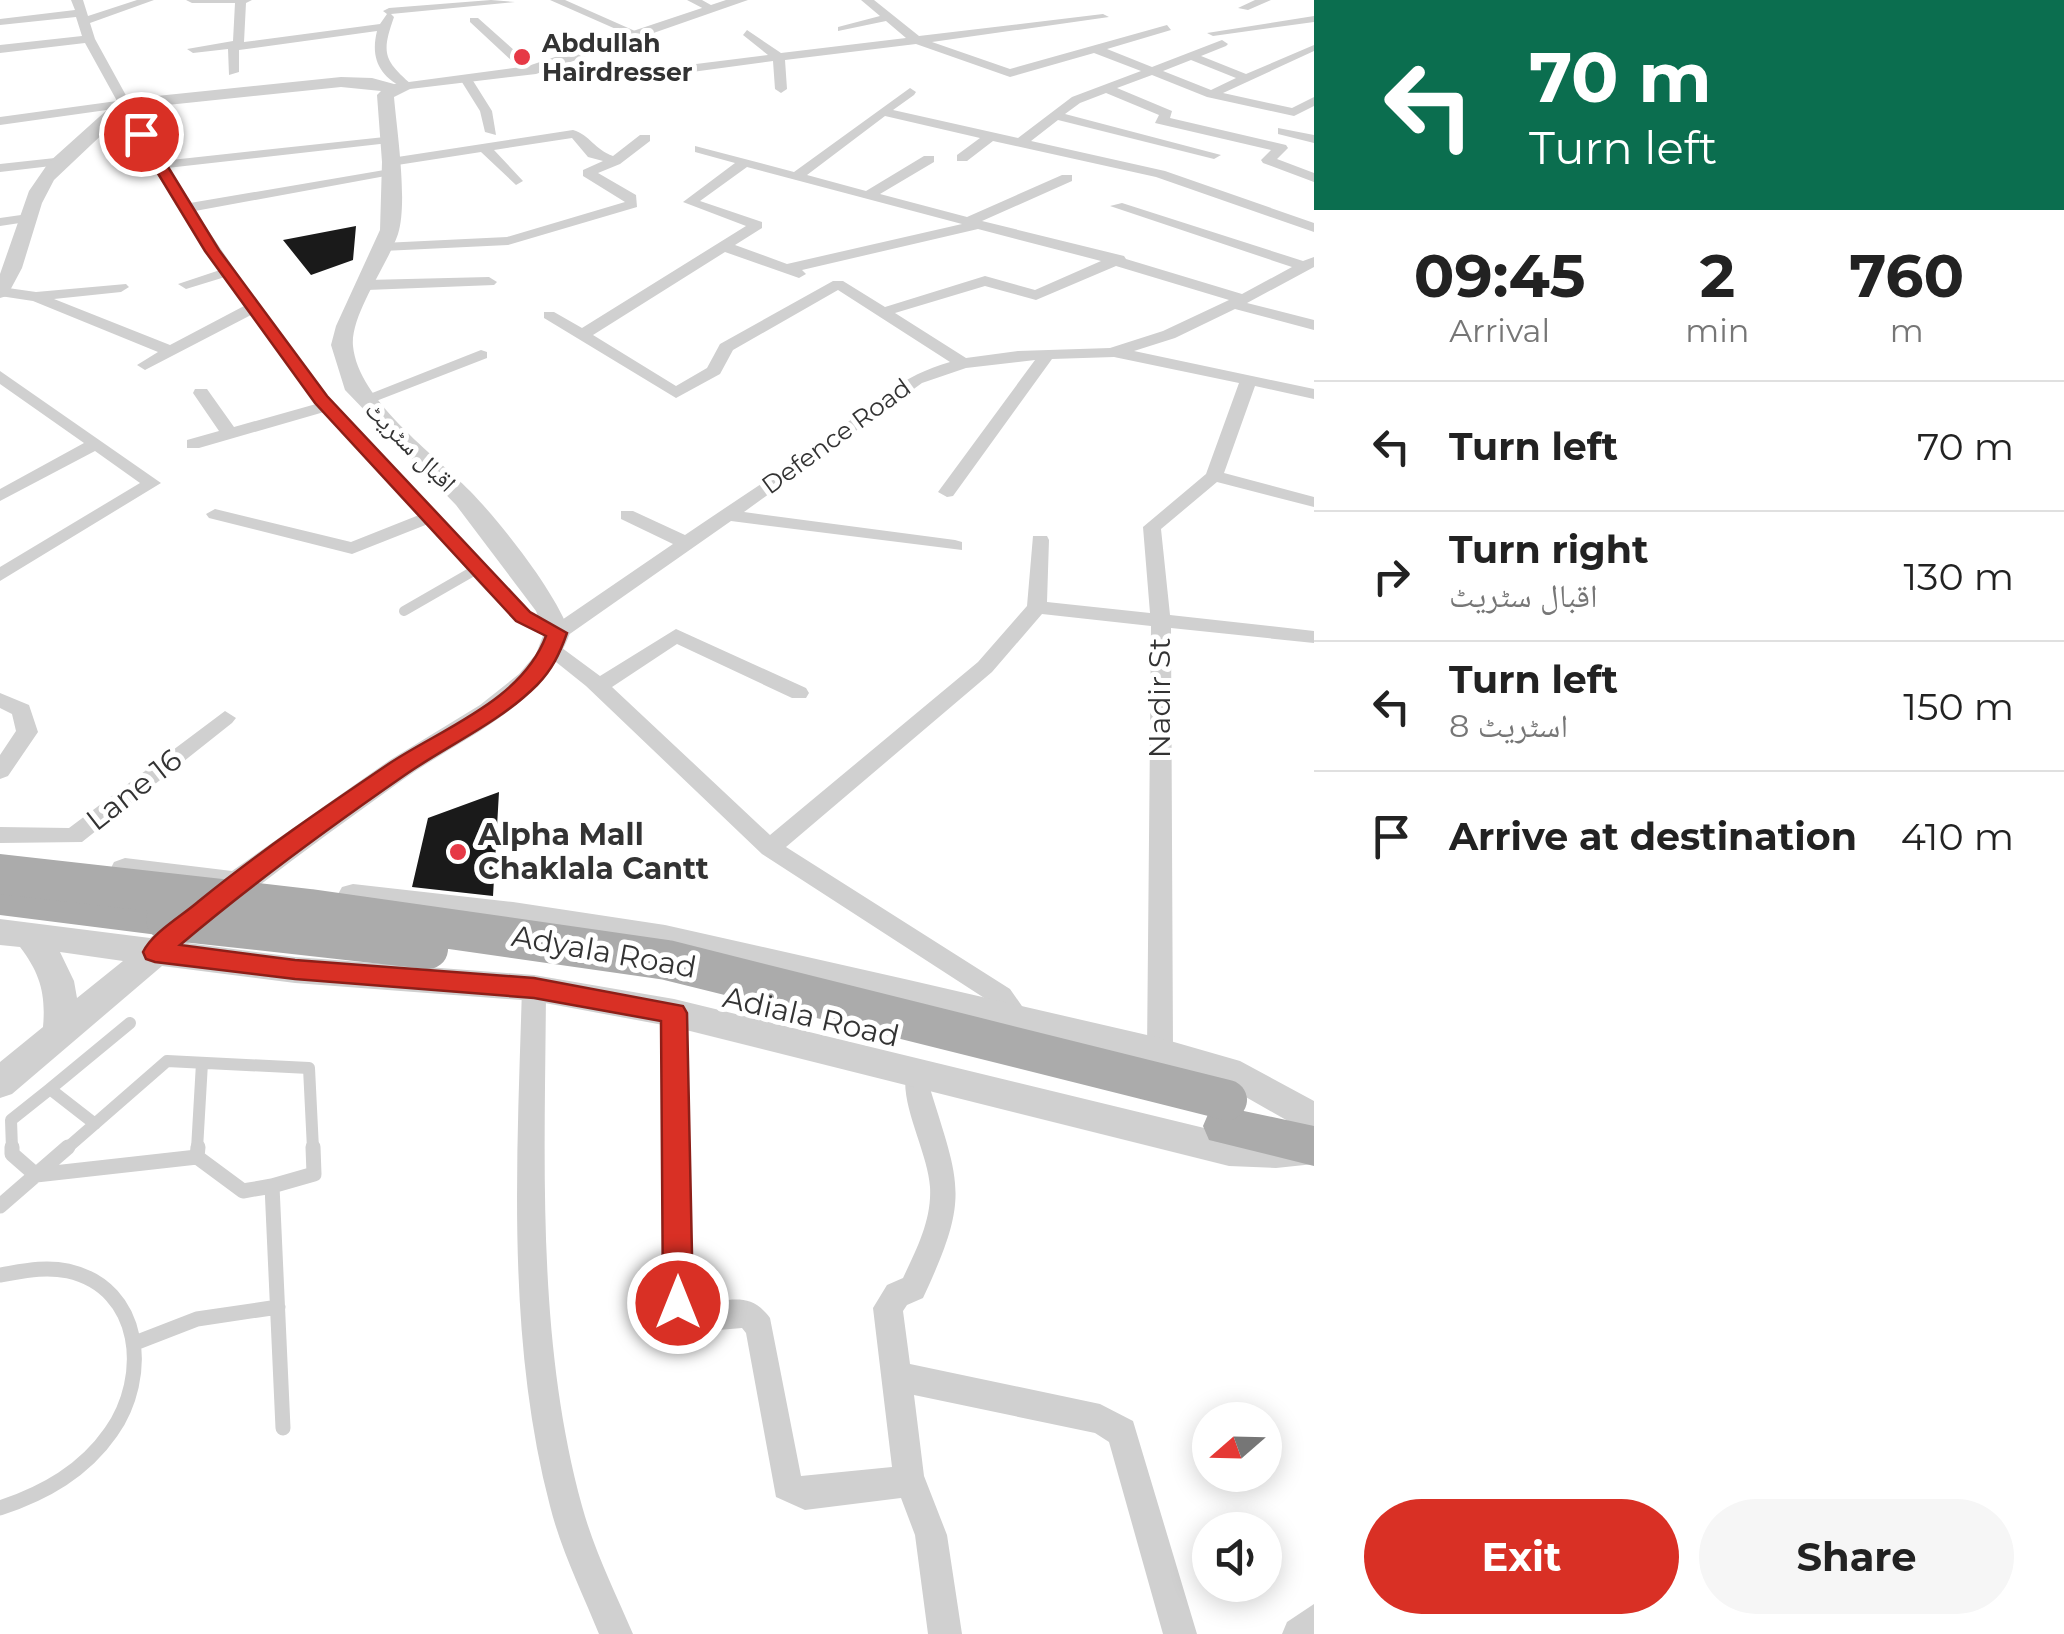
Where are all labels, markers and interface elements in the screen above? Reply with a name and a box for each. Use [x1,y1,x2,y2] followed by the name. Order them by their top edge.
[541,28,693,87] place label: Abdullah Hairdresser
[1529,34,1712,120] text: 70 m
[1364,40,1494,170] icon: left
[511,46,533,68] marker: Abdullah Hairdresser
[99,92,184,177] pin
[114,107,169,162] icon: arrive
[1529,120,1717,175] text: Turn left
[1414,239,1586,312] text: 09:45
[1700,239,1735,312] text: 2
[1849,239,1964,312] text: 760
[1449,311,1550,350] text: Arrival
[1685,311,1749,350] text: min
[1890,311,1924,350] text: m
[756,372,916,500] street label: Defence Road
[359,394,463,498] street label: اقبال سٹریٹ
[1364,419,1419,474] icon: left
[1449,423,1618,470] text: Turn left
[1917,423,2014,470] text: 70 m
[1449,526,1648,573] text: Turn right
[1364,549,1419,604] icon: right
[1903,553,2014,600] text: 130 m
[1449,576,1598,615] text: اقبال سٹریٹ
[1141,637,1178,759] street label: Nadir St
[1449,656,1618,703] text: Turn left
[1364,679,1419,734] icon: left
[1903,683,2014,730] text: 150 m
[1449,706,1568,745] text: اسٹریٹ 8
[79,741,189,838] street label: Lane 16
[1364,809,1419,864] icon: arrive
[1449,813,1857,860] text: Arrive at destination
[1901,813,2014,860] text: 410 m
[477,816,709,887] place label: Alpha Mall Chaklala Cantt
[447,841,469,863] marker: Alpha Mall Chaklala Cantt
[509,917,699,986] street label: Adyala Road
[719,978,903,1055] street label: Adiala Road
[626,1251,730,1355] position arrow
[1192,1402,1282,1492] north arrow
[1192,1402,1282,1602] map controls
[1364,1499,1679,1614] button: Exit
[1699,1499,2014,1614] button: Share
[1192,1512,1282,1602] button: sound

